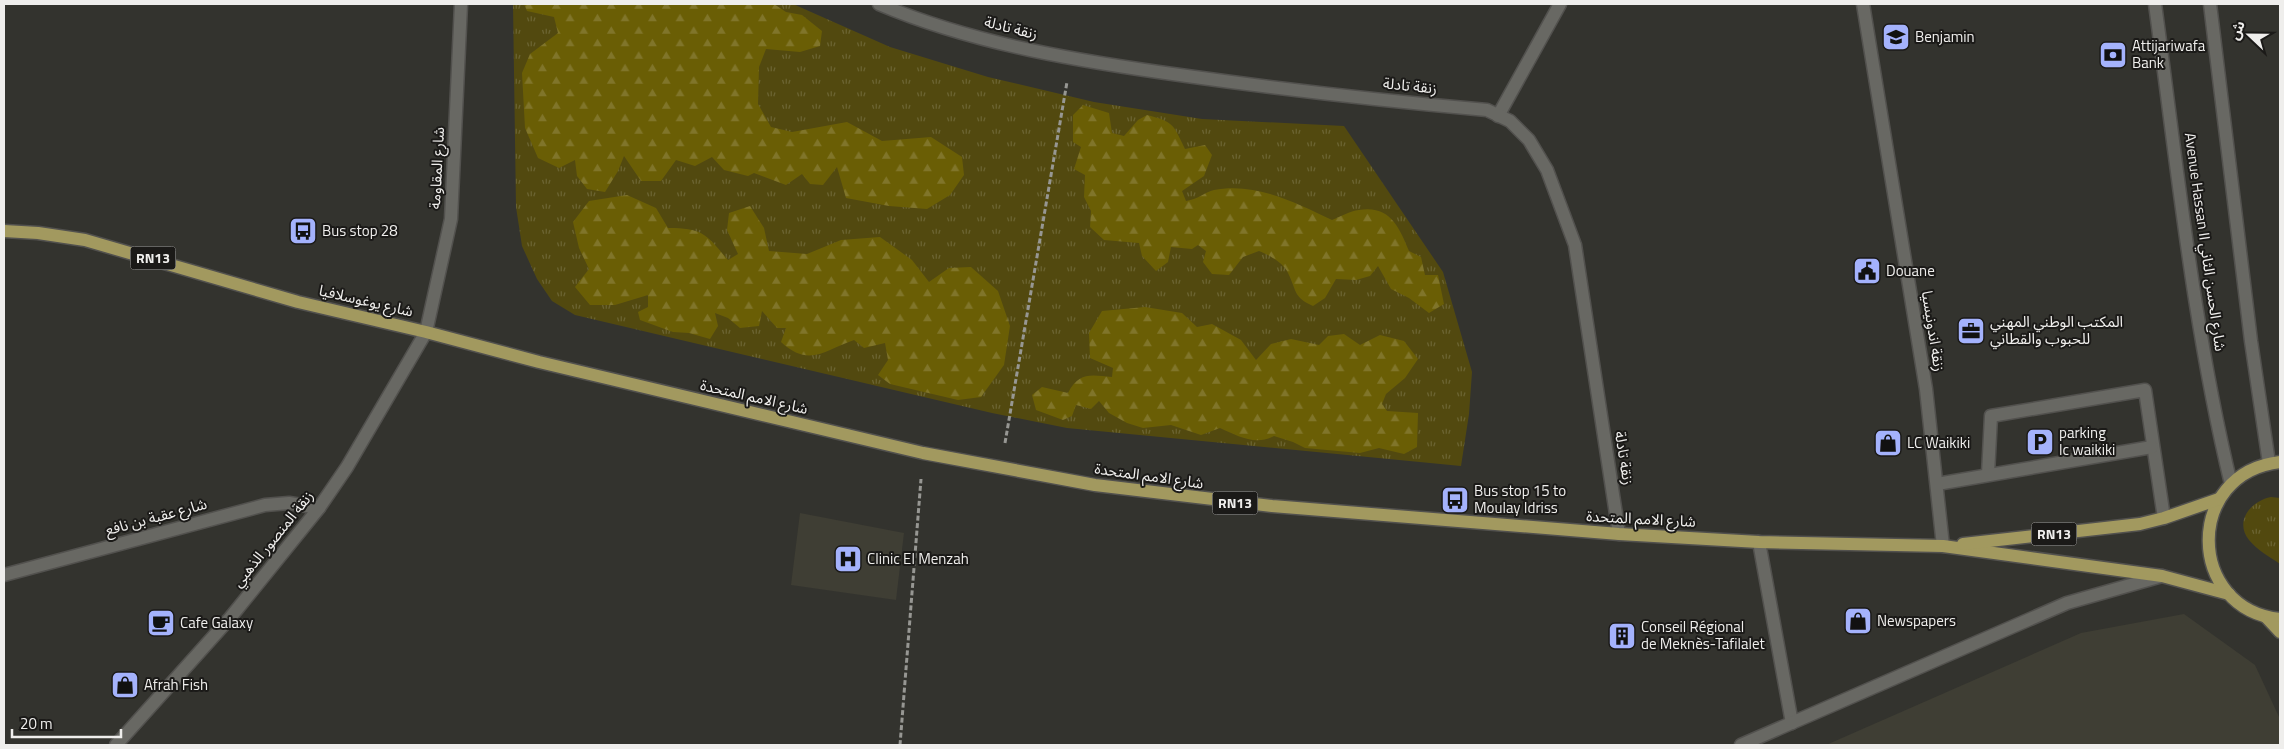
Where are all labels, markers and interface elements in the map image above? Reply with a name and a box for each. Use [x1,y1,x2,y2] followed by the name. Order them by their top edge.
[982,10,1040,45] street label: زنقة تادلة
[2224,10,2274,60] north arrow
[2223,17,2250,43] text: ش
[1881,22,1911,52] school or university icon: Benjamin
[1915,25,1975,48] place label: Benjamin
[2132,34,2206,74] place label: Attijariwafa Bank
[2098,40,2128,70] bank icon: Attijariwafa Bank
[1382,71,1438,100] street label: زنقة تادلة
[423,126,451,210] street label: شارع المقاومة
[2178,131,2232,353] street label: Avenue Hassan II شارع الحسن الثاني
[288,216,318,246] bus stop icon: Bus stop 28
[322,219,398,242] place label: Bus stop 28
[130,247,176,270] road number: RN13
[1852,256,1882,286] public building icon: Douane
[1886,259,1935,282] place label: Douane
[316,278,416,324] street label: شارع يوغوسلافيا
[1916,289,1951,373] street label: زنقة اندونيسيا
[1990,310,2123,350] place label: المكتب الوطني المهني للحبوب والقطاني
[1956,316,1986,346] office icon: المكتب الوطني المهني للحبوب والقطاني
[698,373,810,421] street label: شارع الامم المتحدة
[2059,421,2115,461] place label: parking lc waikiki
[2025,427,2055,457] parking icon: parking lc waikiki
[1873,428,1903,458] shop icon: LC Waikiki
[1609,429,1640,487] street label: زنقة تادلة
[1907,431,1970,454] place label: LC Waikiki
[1093,456,1205,496] street label: شارع الامم المتحدة
[1474,479,1566,519] place label: Bus stop 15 to Moulay Idriss
[226,485,319,592] street label: زنقة المنصور الذهبي
[1440,485,1470,515] bus stop icon: Bus stop 15 to Moulay Idriss
[102,492,210,542] street label: شارع عقبة بن نافع
[1212,492,1258,514] road number: RN13
[1586,504,1697,534] street label: شارع الامم المتحدة
[2032,522,2076,546] road number: RN13
[833,544,863,574] hospital icon: Clinic El Menzah
[867,547,969,570] place label: Clinic El Menzah
[1843,606,1873,636] shop icon: Newspapers
[146,608,176,638] cafe icon: Cafe Galaxy
[1877,609,1956,632] place label: Newspapers
[180,611,253,634] place label: Cafe Galaxy
[1641,615,1765,655] place label: Conseil Régional de Meknès-Tafilalet
[1607,621,1637,651] building icon: Conseil Régional de Meknès-Tafilalet
[110,670,140,700] shop icon: Afrah Fish
[144,673,208,696] place label: Afrah Fish
[12,706,121,738] scale bar
[20,712,53,735] text: 20 m

